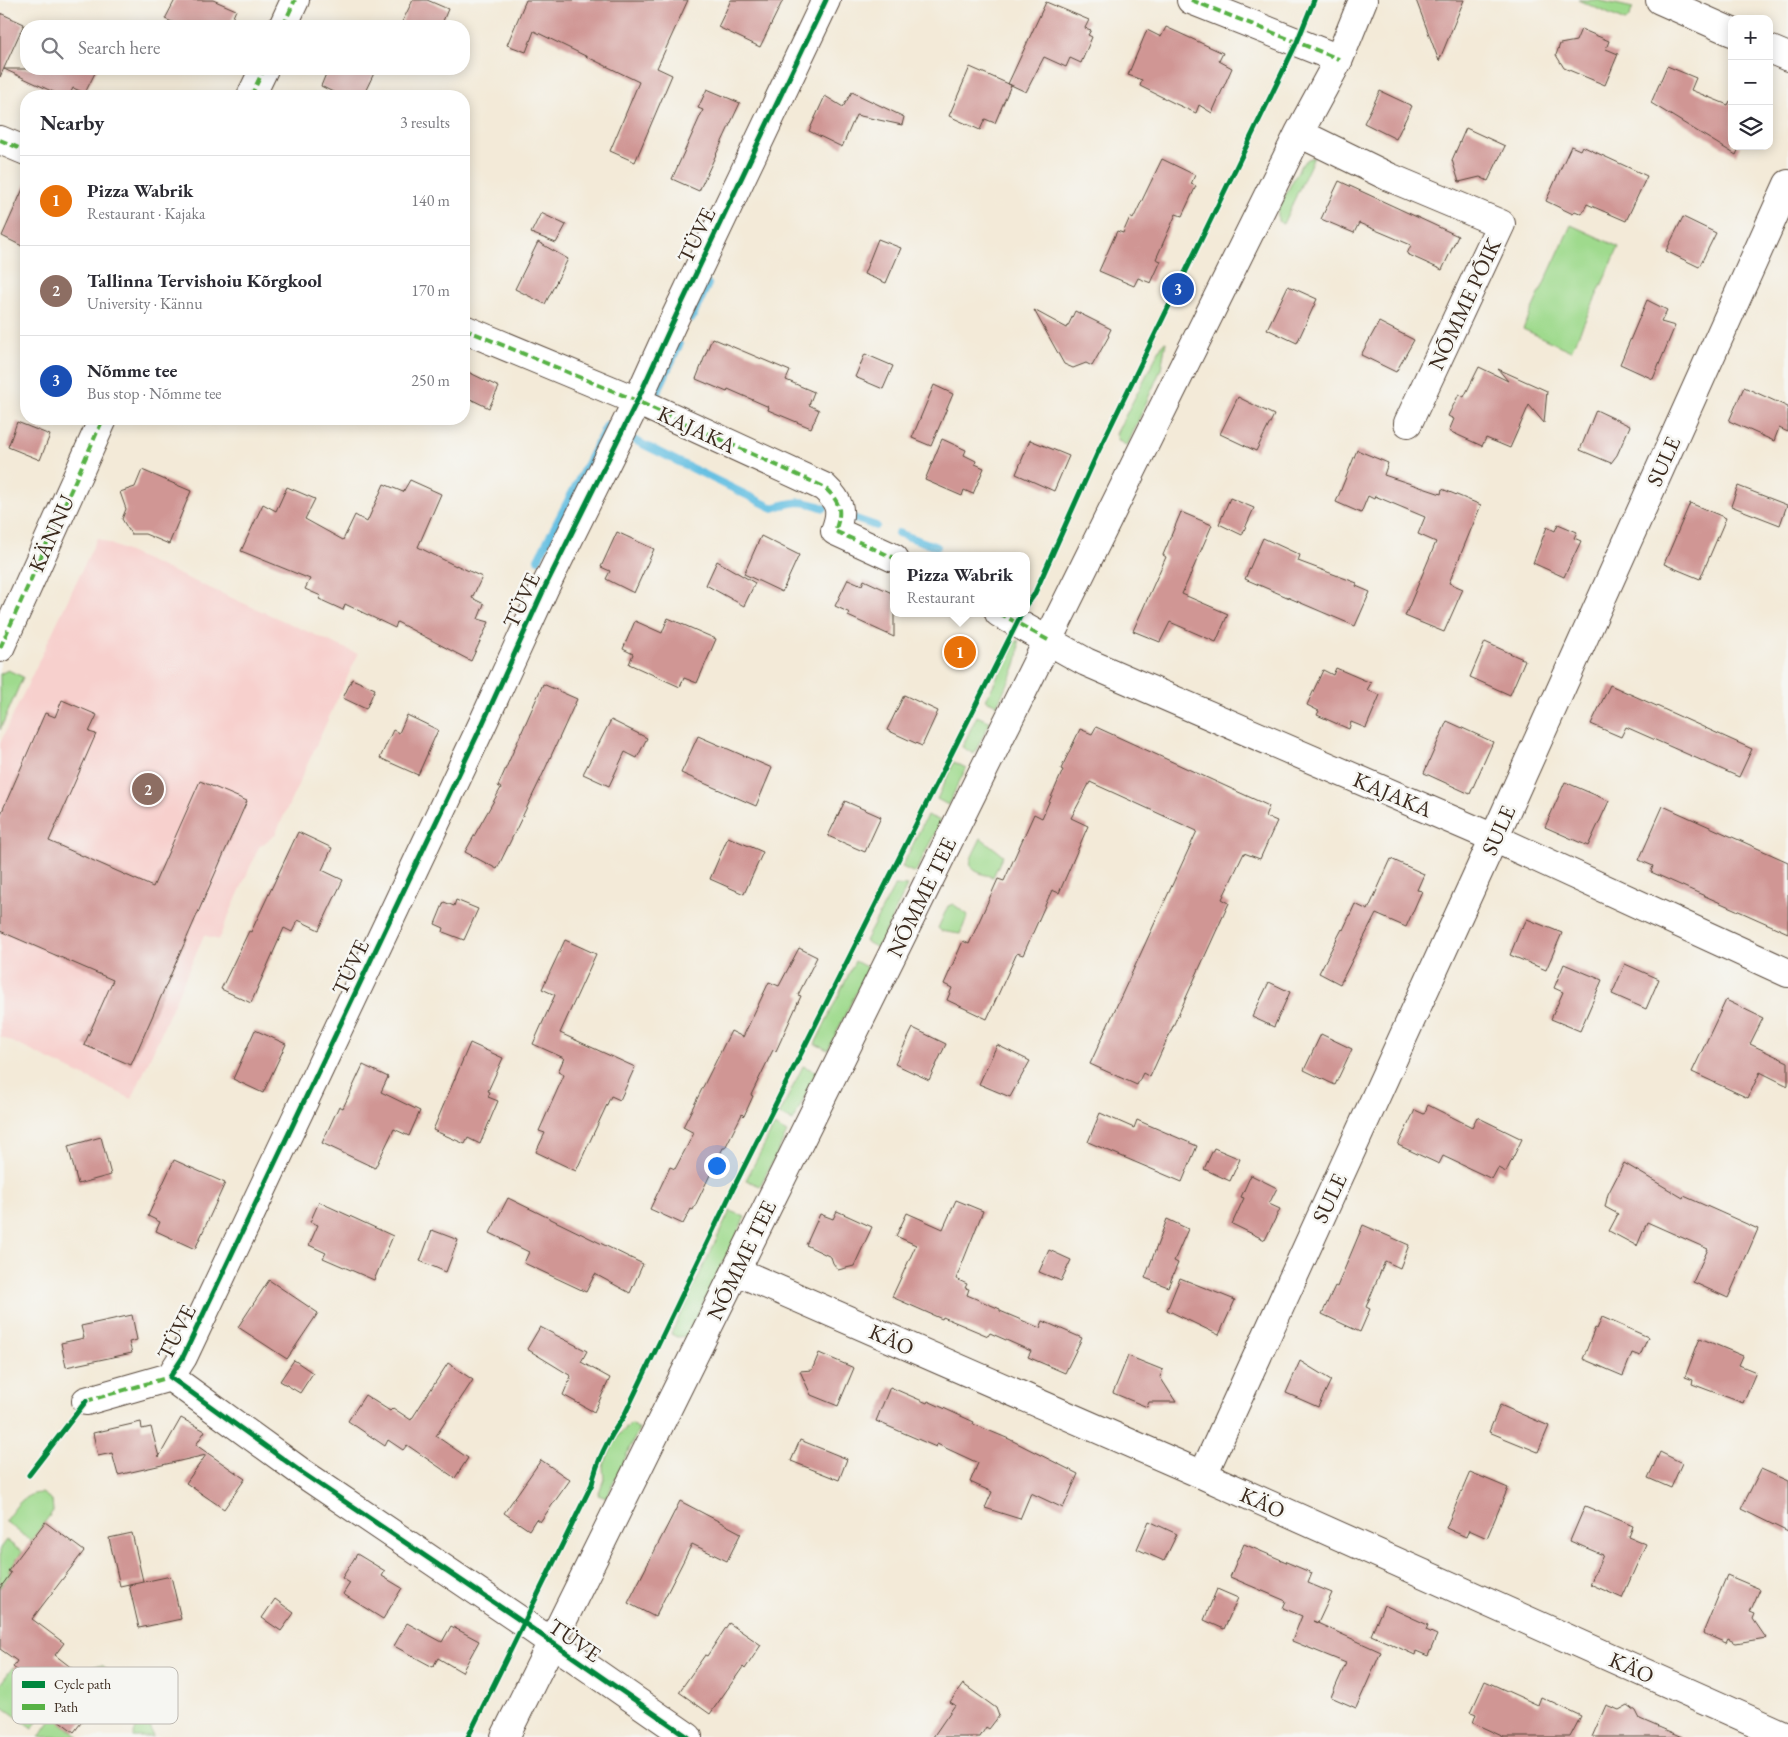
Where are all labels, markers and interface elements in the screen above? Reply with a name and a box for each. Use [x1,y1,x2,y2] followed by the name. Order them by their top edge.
[1728,15,1773,150] map controls
[1728,15,1773,60] button: +
[20,20,470,75] search box
[38,34,66,62] icon: search
[78,35,160,60] text: Search here
[1728,60,1773,105] button: −
[1728,105,1773,150] button: layers
[40,109,104,136] text: Nearby
[400,112,450,133] text: 3 results
[87,178,193,203] text: Pizza Wabrik
[52,190,60,211] text: 1
[411,190,450,211] text: 140 m
[87,203,205,224] text: Restaurant · Kajaka
[671,203,722,268] street label: TÜVE
[1421,233,1508,375] street label: NÕMME PÕIK
[87,268,322,293] text: Tallinna Tervishoiu Kõrgkool
[1162,270,1194,308] pin: 3
[52,280,60,301] text: 2
[411,280,450,301] text: 170 m
[87,293,203,314] text: University · Kännu
[87,358,178,383] text: Nõmme tee
[52,370,60,391] text: 3
[411,370,450,391] text: 250 m
[87,383,221,404] text: Bus stop · Nõmme tee
[653,399,741,460] street label: KAJAKA
[1640,432,1687,491] street label: SULE
[22,489,82,576] street label: KÄNNU
[890,552,1030,617] popup
[907,562,1013,587] text: Pizza Wabrik
[496,568,547,633] street label: TÜVE
[907,587,975,608] text: Restaurant
[944,633,976,671] pin: 1
[1349,765,1437,824] street label: KAJAKA
[132,770,164,808] pin: 2
[1475,801,1522,860] street label: SULE
[880,832,963,962] street label: NÕMME TEE
[325,935,376,1000] street label: TÜVE
[704,1153,730,1179] your location
[1305,1169,1354,1228] street label: SULE
[700,1195,783,1325] street label: NÕMME TEE
[150,1300,203,1365] street label: TÜVE
[865,1317,919,1362] street label: KÄO
[1236,1480,1290,1525] street label: KÄO
[543,1612,607,1669] street label: TÜVE
[1605,1645,1659,1690] street label: KÄO
[12,1667,178,1724] legend
[54,1675,111,1693] text: Cycle path
[54,1698,78,1716] text: Path

